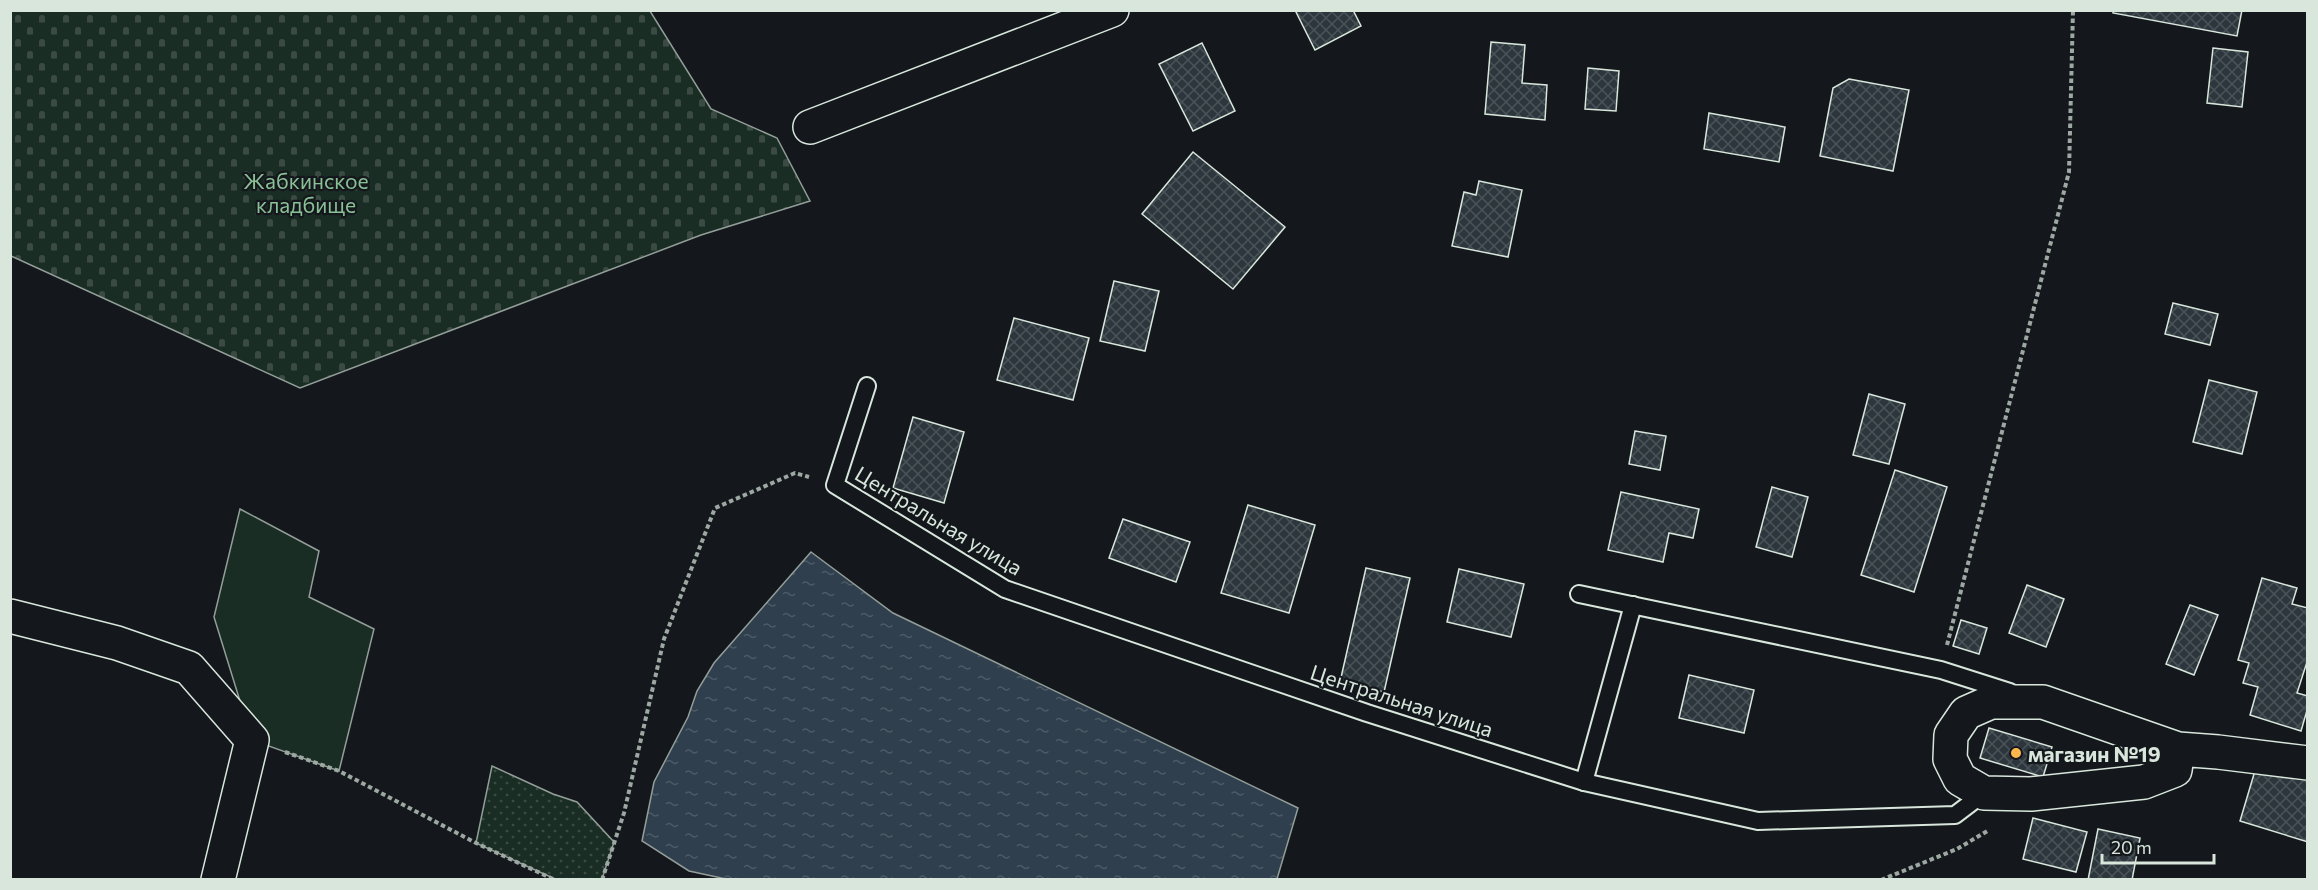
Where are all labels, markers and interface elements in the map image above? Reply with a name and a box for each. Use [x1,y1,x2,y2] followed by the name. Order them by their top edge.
[243,168,369,217] park label: Жабкинское кладбище
[851,460,1027,580] street label: Центральная улица
[1308,659,1496,741] street label: Центральная улица
[2028,741,2161,766] place label: магазин №19
[2009,746,2023,760] marker: магазин №19
[2102,827,2214,865] scale bar
[2111,836,2152,858] text: 20 m

